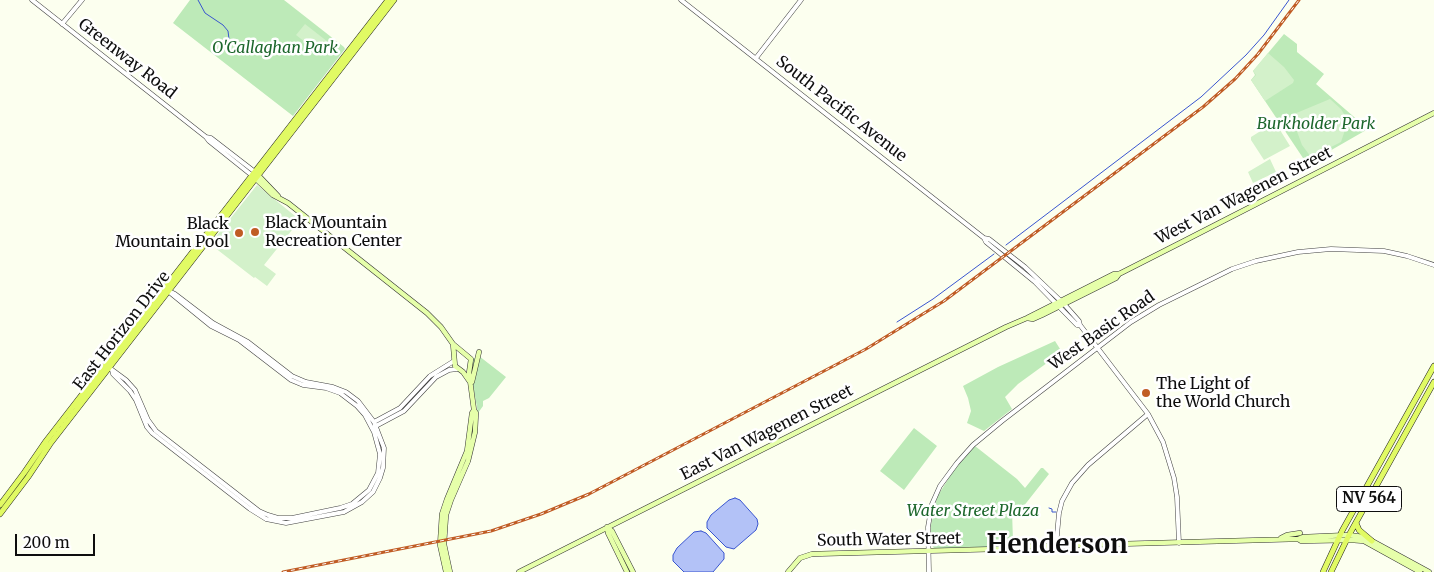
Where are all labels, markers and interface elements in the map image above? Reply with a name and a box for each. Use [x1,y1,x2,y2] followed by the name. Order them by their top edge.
[74,15,180,103] street label: Greenway Road
[212,38,338,58] park label: O'Callaghan Park
[772,52,910,166] street label: South Pacific Avenue
[1257,114,1375,134] park label: Burkholder Park
[1153,143,1335,249] street label: West Van Wagenen Street
[265,213,402,251] place label: Black Mountain Recreation Center
[115,214,229,252] place label: Black Mountain Pool
[249,226,261,238] marker: Black Mountain Recreation Center
[233,227,245,239] marker: Black Mountain Pool
[70,268,174,394] street label: East Horizon Drive
[1045,287,1159,375] street label: West Basic Road
[1156,374,1290,412] place label: The Light of the World Church
[678,381,856,485] street label: East Van Wagenen Street
[1140,387,1152,399] marker: The Light of the World Church
[1336,486,1402,512] road number: NV 564
[907,501,1039,521] park label: Water Street Plaza
[18,524,98,556] scale bar
[817,529,961,551] street label: South Water Street
[986,530,1128,562] district label: Henderson
[23,533,70,552] text: 200 m

